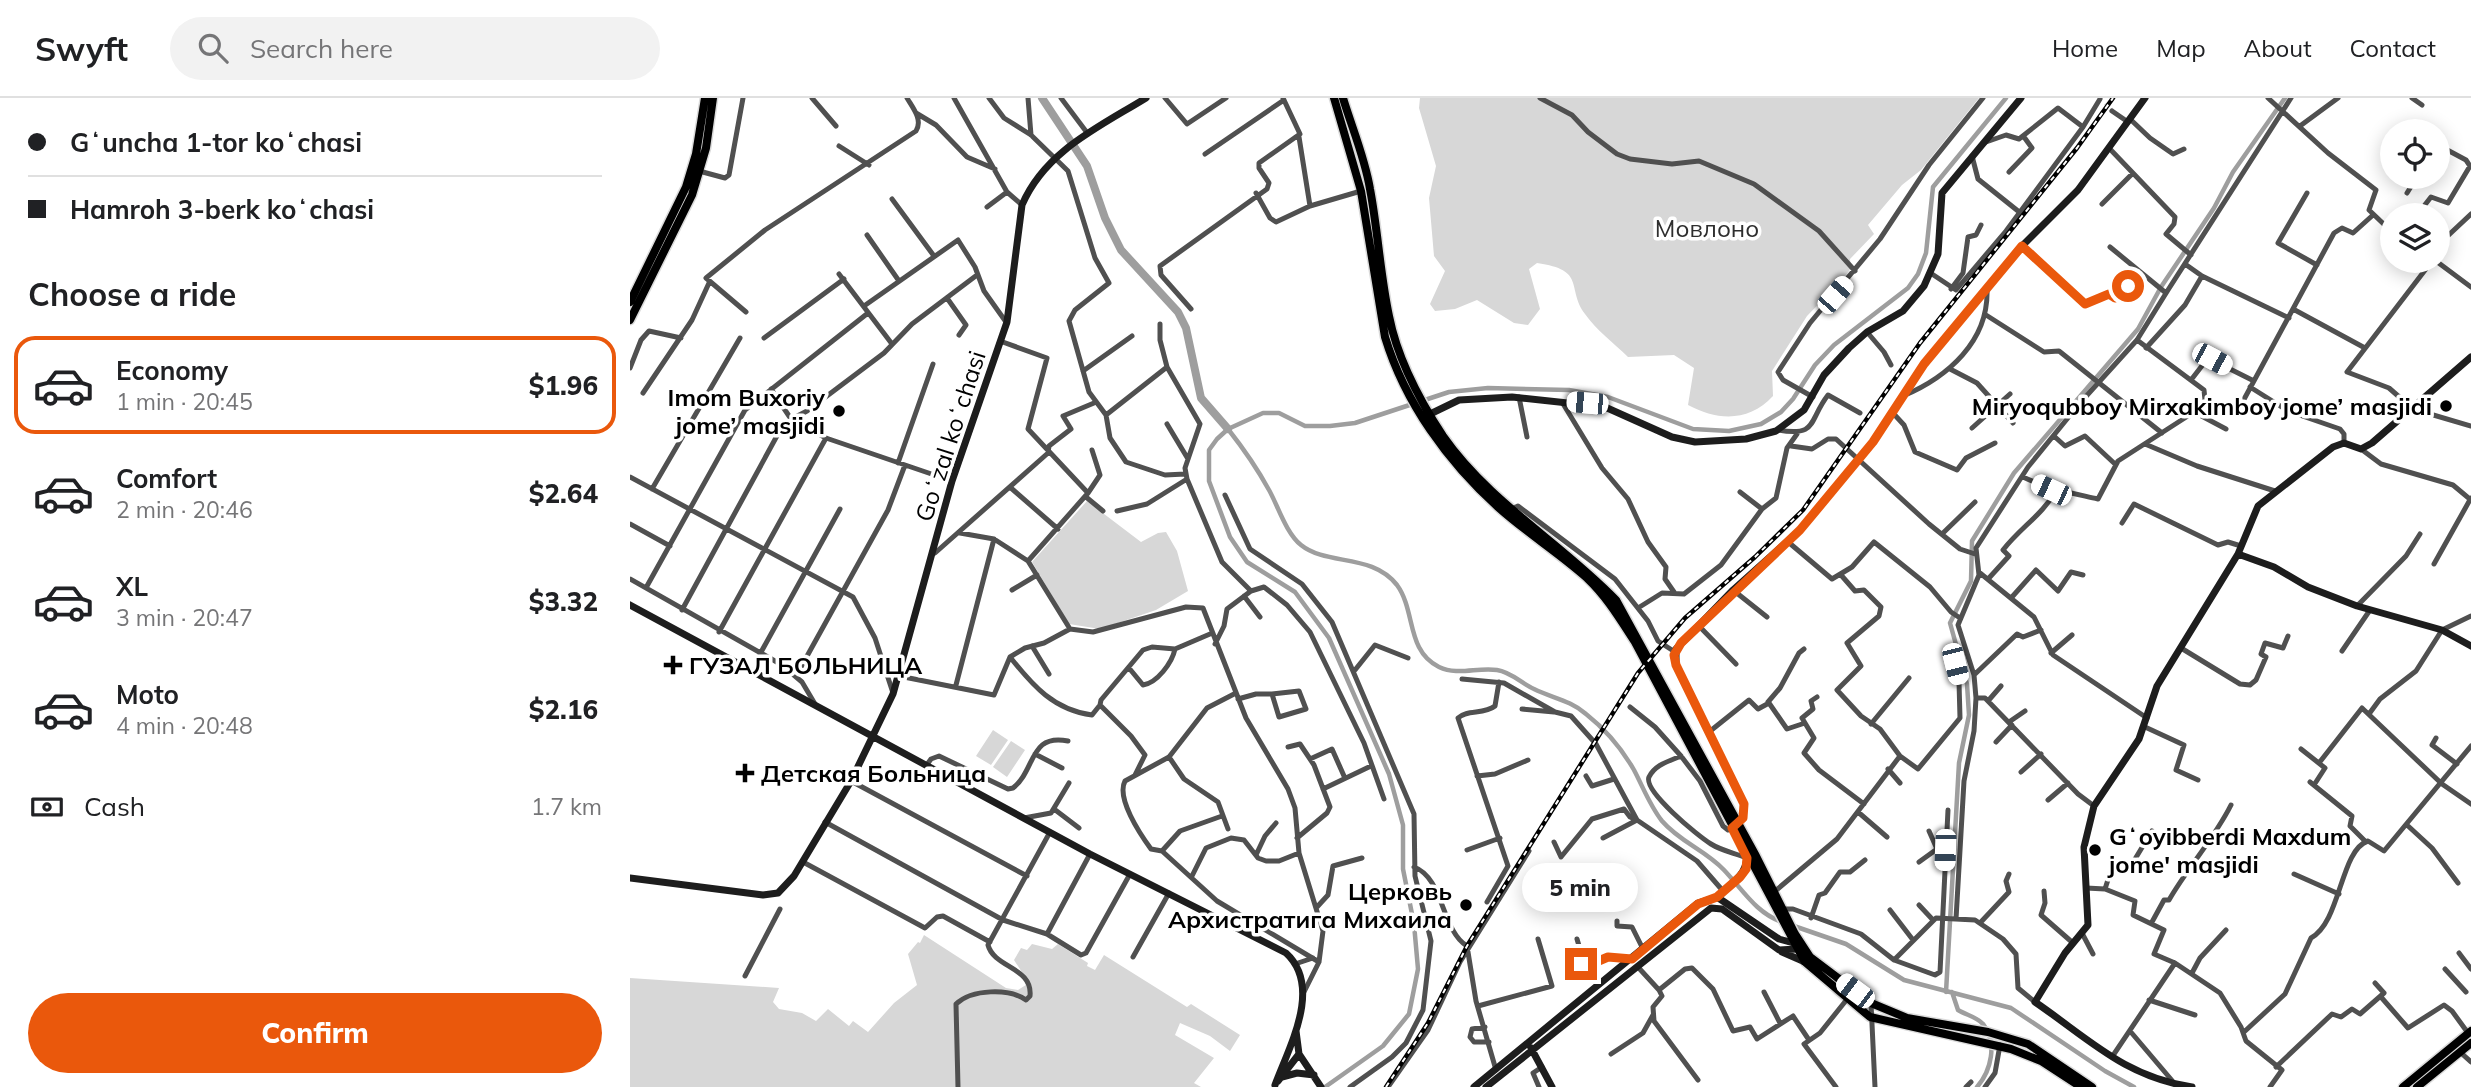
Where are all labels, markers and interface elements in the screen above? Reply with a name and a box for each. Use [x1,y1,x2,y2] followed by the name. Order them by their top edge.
[170,17,660,80] search box
[35,28,128,69] text: Swyft
[194,29,232,67] icon: search
[250,32,393,65] text: Search here
[2052,33,2118,63] text: Home
[2156,33,2206,63] text: Map
[2244,33,2312,63] text: About
[2350,33,2436,63] text: Contact
[2380,119,2450,273] map controls
[2380,119,2450,189] button: locate
[70,126,362,159] text: Gʻuncha 1-tor koʻchasi
[70,193,374,226] text: Hamroh 3-berk koʻchasi
[2380,203,2450,273] button: layers
[1655,213,1759,243] park label: Мовлоно
[2112,270,2144,302] route start
[1814,272,1857,318] car
[28,274,236,314] text: Choose a ride
[2189,340,2236,378] car
[908,347,992,525] street label: Goʻzal koʻchasi
[32,354,95,417] icon: car
[116,354,228,387] text: Economy
[529,369,598,402] text: $1.96
[668,382,826,440] place label: Imom Buxoriy jome’ masjidi
[116,387,253,416] text: 1 min · 20:45
[1566,391,1609,415] car
[1972,391,2432,421] place label: Miryoqubboy Mirxakimboy jome’ masjidi
[2438,398,2454,414] marker: Miryoqubboy Mirxakimboy jome’ masjidi
[831,403,847,419] marker: Imom Buxoriy jome’ masjidi
[32,462,95,525] icon: car
[116,462,217,495] text: Comfort
[2028,472,2075,508] car
[529,477,598,510] text: $2.64
[116,495,253,524] text: 2 min · 20:46
[32,570,95,633] icon: car
[116,570,148,603] text: XL
[529,585,598,618] text: $3.32
[116,603,253,632] text: 3 min · 20:47
[1940,641,1971,687] car
[689,650,922,680] place label: ГУЗАЛ БОЛЬНИЦА
[663,655,683,675] marker: ГУЗАЛ БОЛЬНИЦА
[32,678,95,741] icon: car
[116,678,179,711] text: Moto
[529,693,598,726] text: $2.16
[116,711,253,740] text: 4 min · 20:48
[761,758,986,788] place label: Детская Больница
[735,763,755,783] marker: Детская Больница
[28,788,66,826] icon: cash
[84,790,145,823] text: Cash
[531,792,602,821] text: 1.7 km
[2107,821,2351,879] place label: Gʻoyibberdi Maxdum jome' masjidi
[1934,829,1957,871] car
[2087,842,2103,858] marker: Gʻoyibberdi Maxdum jome' masjidi
[1523,862,1639,912] callout: 5 min
[1549,873,1611,902] text: 5 min
[1168,876,1452,934] place label: Церковь Архистратига Михаила
[1458,897,1474,913] marker: Церковь Архистратига Михаила
[1565,948,1597,980] route end
[1832,970,1879,1012] car
[28,993,602,1073] button: Confirm

